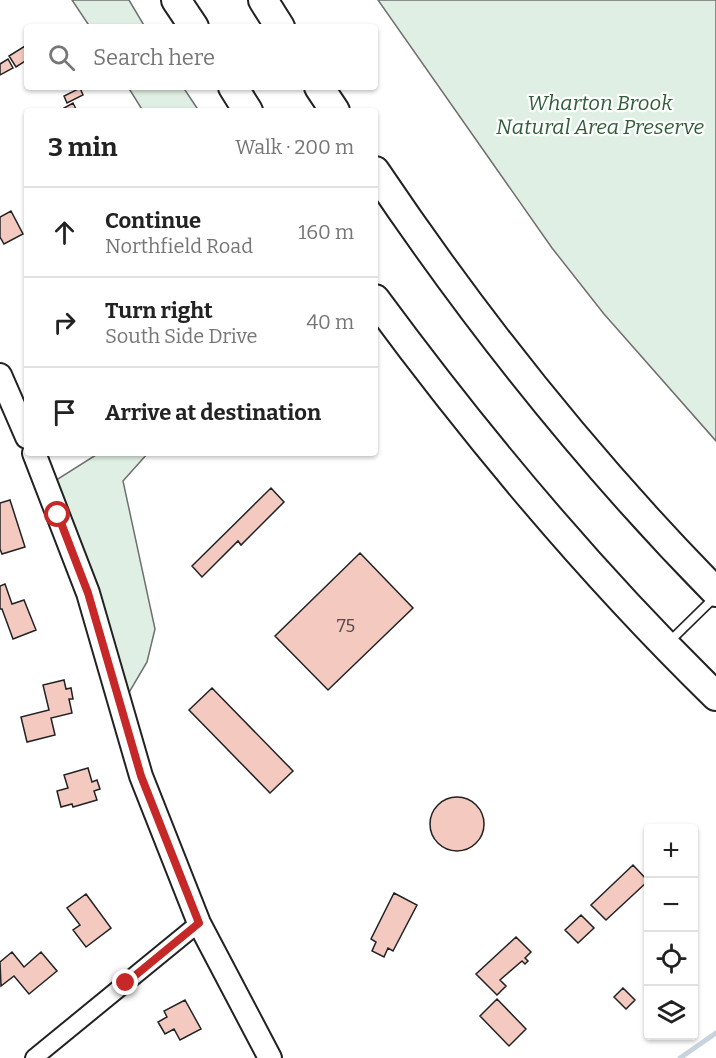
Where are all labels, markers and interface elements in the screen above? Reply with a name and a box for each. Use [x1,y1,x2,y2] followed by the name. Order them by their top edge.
[24,24,378,90] search box
[45,41,78,74] icon: search
[93,44,215,71] text: Search here
[496,90,704,140] park label: Wharton Brook Natural Area Preserve
[48,132,117,163] text: 3 min
[235,135,354,159] text: Walk · 200 m
[105,207,201,234] text: Continue
[48,216,81,249] icon: ahead
[298,220,354,244] text: 160 m
[105,234,253,258] text: Northfield Road
[105,297,213,324] text: Turn right
[48,306,81,339] icon: right
[306,310,354,334] text: 40 m
[105,324,258,348] text: South Side Drive
[48,396,81,429] icon: arrive
[105,399,321,426] text: Arrive at destination
[44,501,70,527] route start
[337,615,355,637] house number: 75
[644,824,698,1040] map controls
[644,824,698,878] button: +
[644,878,698,932] button: −
[644,932,698,986] button: locate
[112,969,138,995] route end
[644,986,698,1040] button: layers

